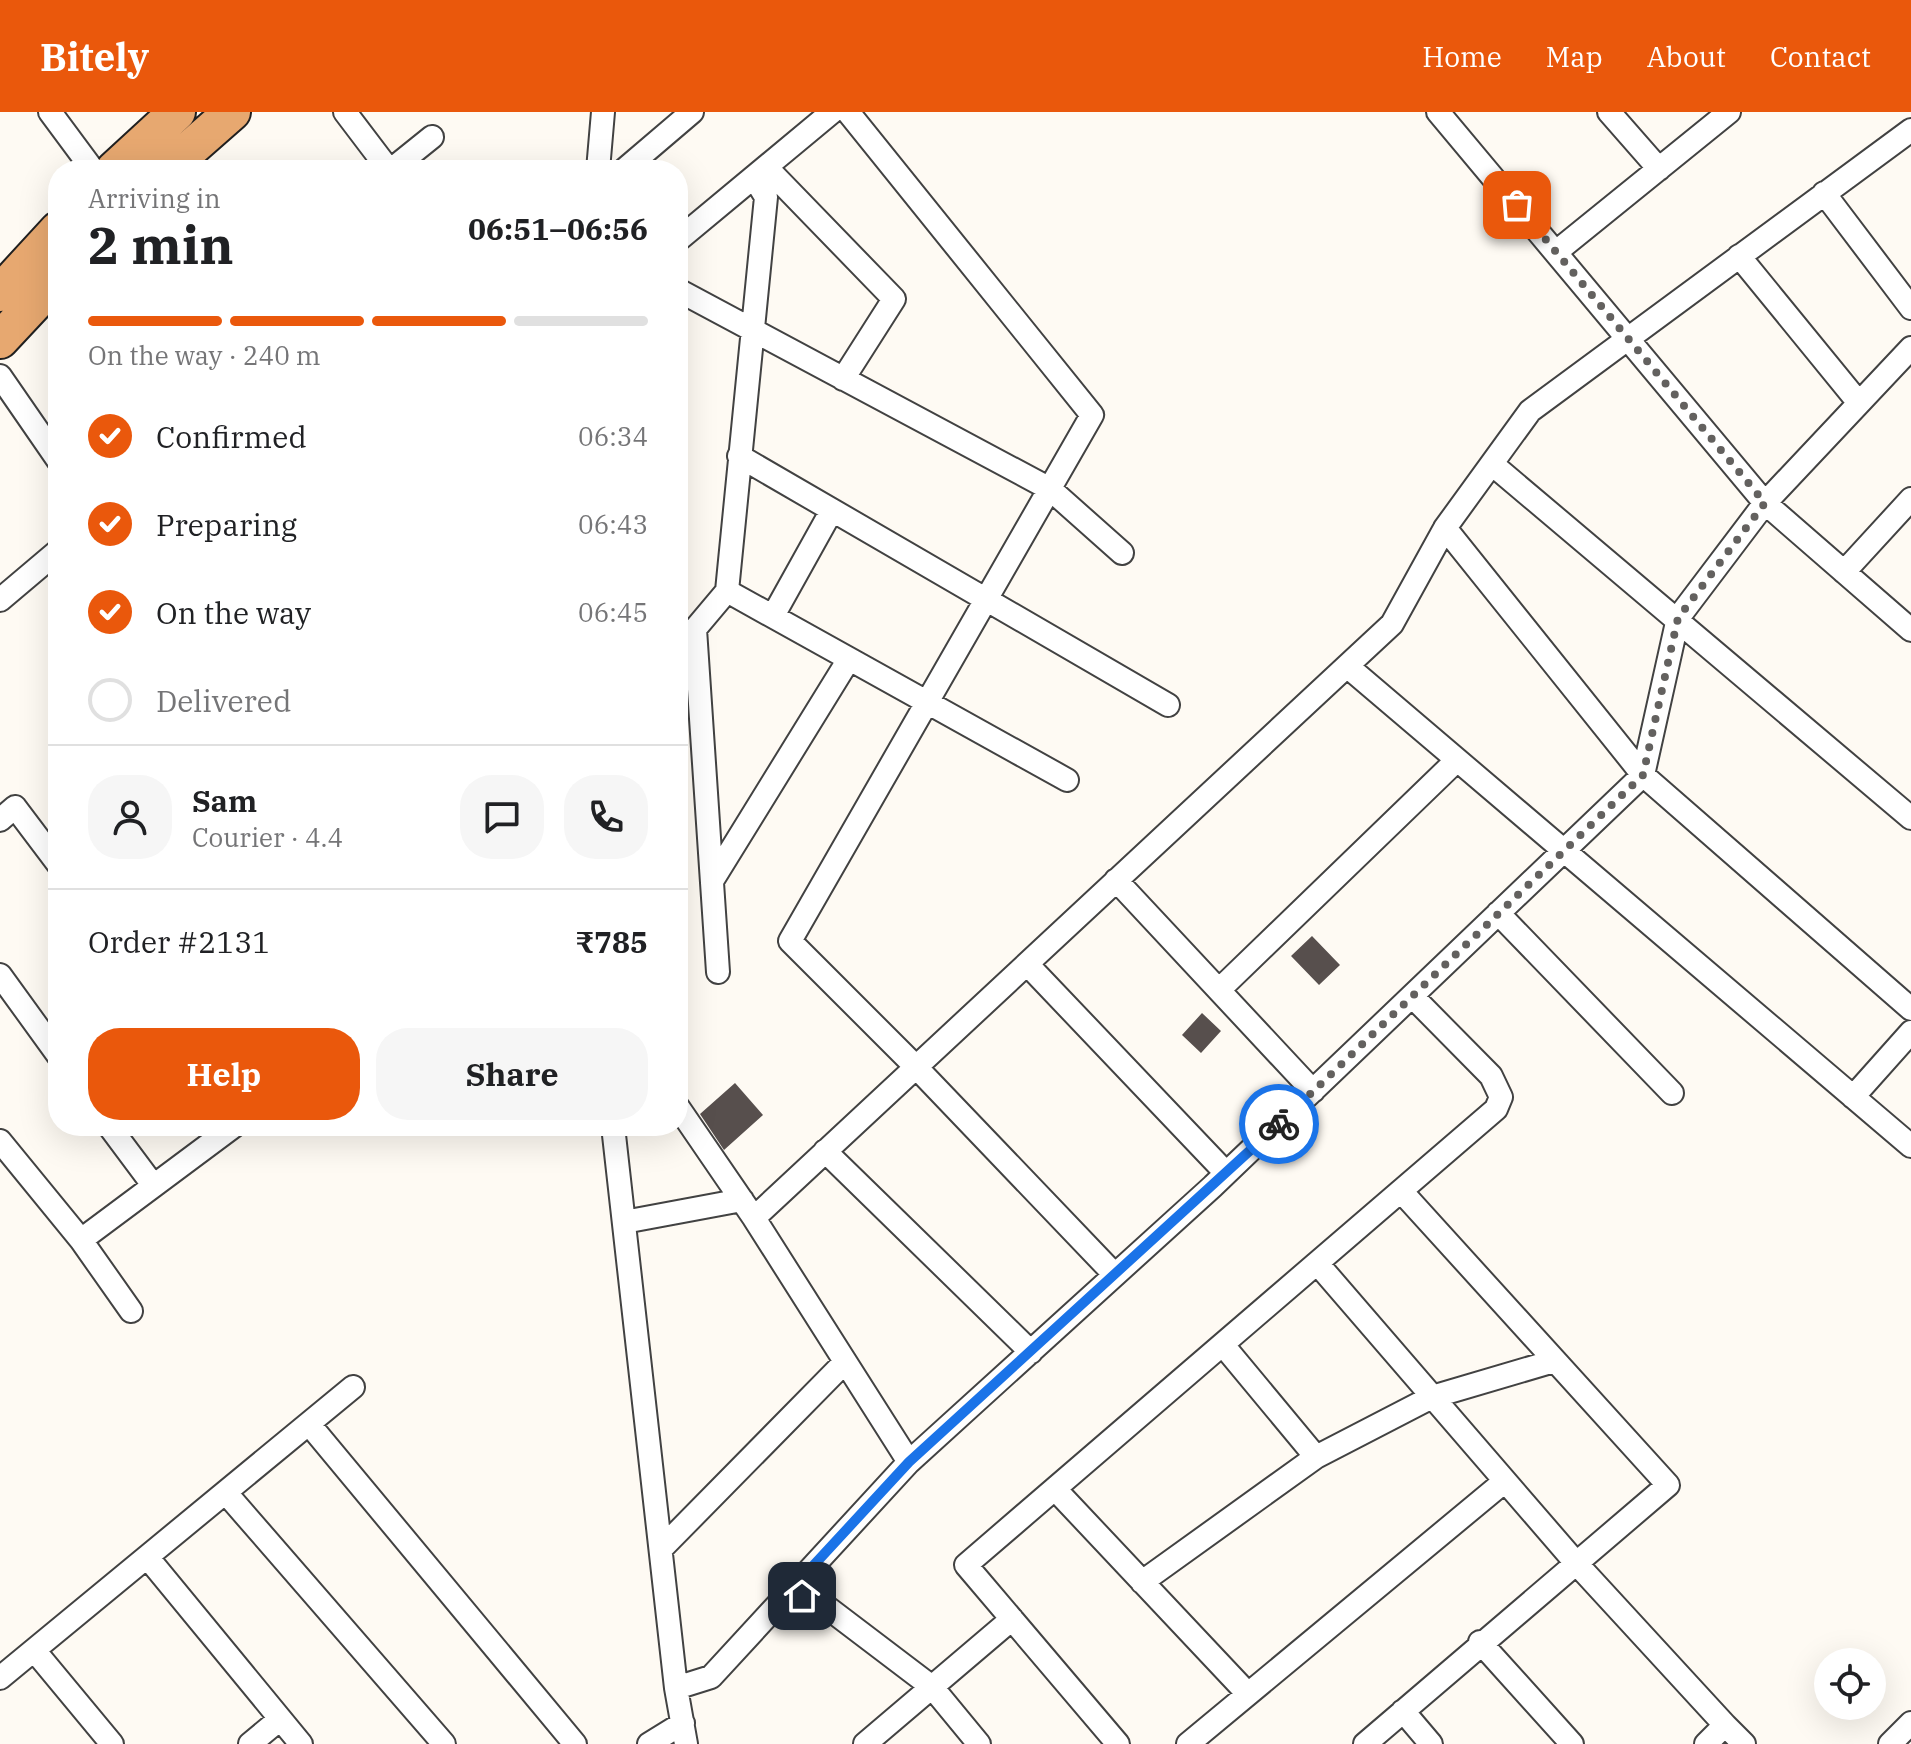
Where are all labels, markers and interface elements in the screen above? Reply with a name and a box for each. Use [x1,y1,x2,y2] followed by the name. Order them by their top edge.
[40,32,149,81] text: Bitely
[1422,38,1502,75] text: Home
[1546,38,1603,75] text: Map
[1647,38,1726,75] text: About
[1770,38,1871,75] text: Contact
[1483,171,1551,239] pin
[88,181,221,215] text: Arriving in
[1495,183,1539,227] icon: bag
[468,209,648,248] text: 06:51–06:56
[88,211,234,278] text: 2 min
[88,338,321,372] text: On the way · 240 m
[88,414,132,458] icon: check
[156,417,307,456] text: Confirmed
[578,419,648,453] text: 06:34
[88,502,132,546] icon: check
[156,505,297,544] text: Preparing
[578,507,648,541] text: 06:43
[88,590,132,634] icon: check
[156,593,311,632] text: On the way
[578,595,648,629] text: 06:45
[156,681,291,720] text: Delivered
[88,775,172,859] button: person
[460,775,544,859] button: chat
[564,775,648,859] button: phone
[192,781,257,820] text: Sam
[192,820,343,854] text: Courier · 4.4
[88,922,270,961] text: Order #2131
[575,922,648,961] text: ₹785
[88,1028,360,1120] button: Help
[376,1028,648,1120] button: Share
[1239,1084,1319,1164] courier
[1257,1102,1301,1146] icon: bike
[768,1562,836,1630] pin
[780,1574,824,1618] icon: home
[1814,1648,1886,1720] map controls
[1814,1648,1886,1720] button: locate

